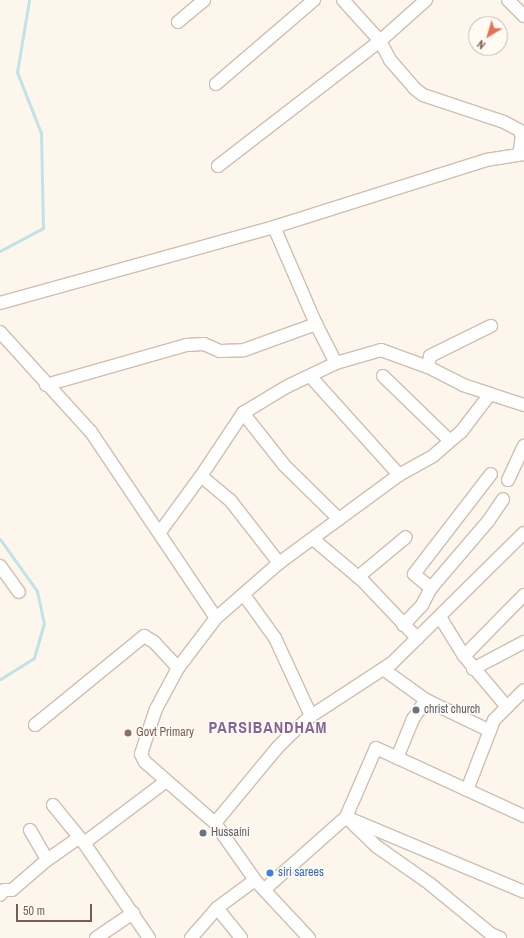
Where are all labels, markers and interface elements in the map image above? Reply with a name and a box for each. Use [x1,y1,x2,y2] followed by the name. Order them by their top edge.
[468,16,508,56] north arrow
[474,37,488,52] text: N
[424,703,480,717] place label: christ church
[411,705,421,715] marker: christ church
[209,717,327,737] district label: PARSIBANDHAM
[136,726,194,740] place label: Govt Primary
[123,728,133,738] marker: Govt Primary
[211,826,250,840] place label: Hussaini
[198,828,208,838] marker: Hussaini
[278,866,324,880] place label: siri sarees
[265,868,275,878] marker: siri sarees
[18,896,94,922] scale bar
[23,903,45,919] text: 50 m

